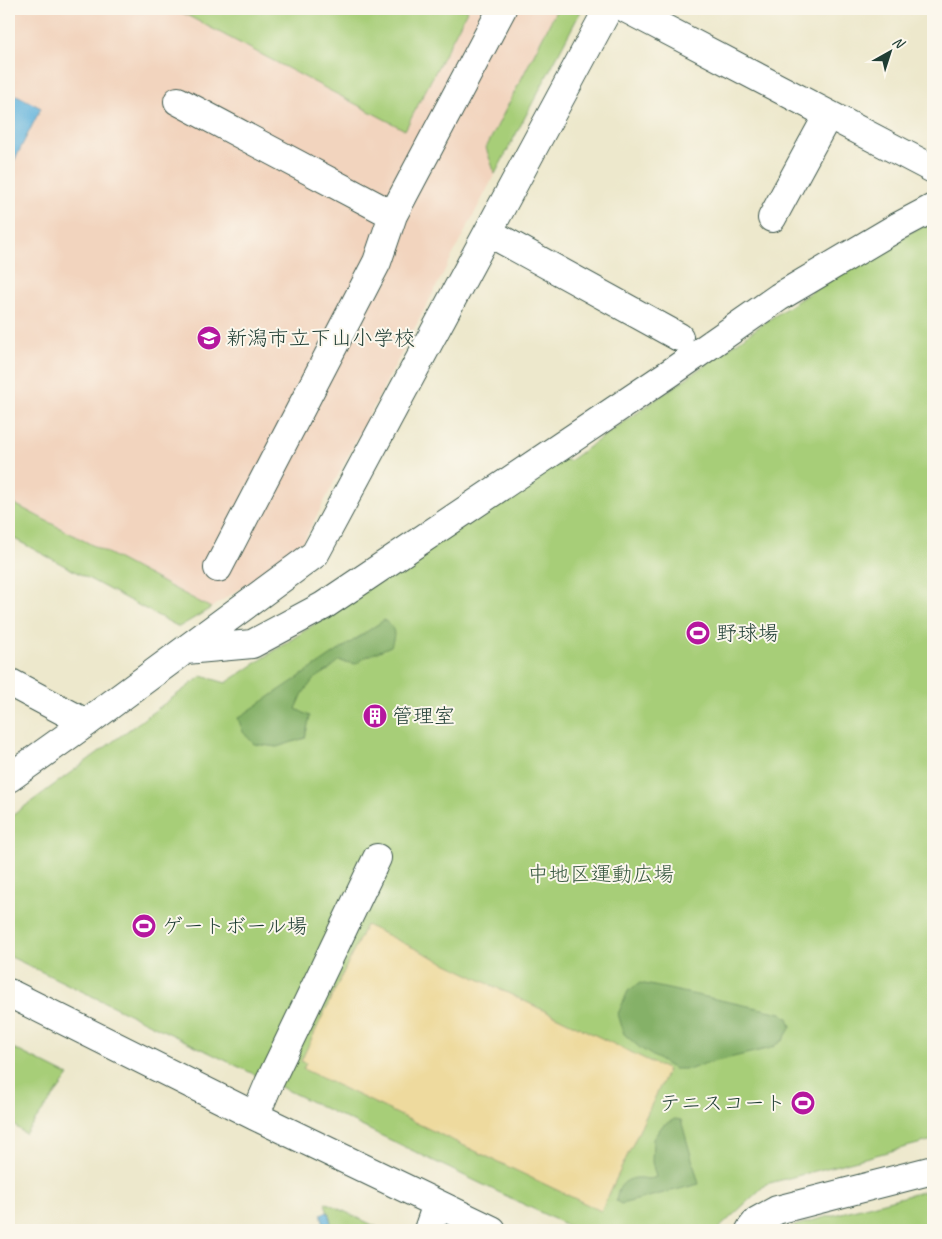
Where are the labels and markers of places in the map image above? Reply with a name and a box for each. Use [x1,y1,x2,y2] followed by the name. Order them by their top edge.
[196,325,222,351] school or university icon: 新潟市立下山小学校
[226,325,415,351] place label: 新潟市立下山小学校
[685,620,711,646] sports icon: 野球場
[716,620,779,646] place label: 野球場
[362,703,388,729] building icon: 管理室
[392,703,455,729] place label: 管理室
[131,913,157,939] sports icon: ゲートボール場
[162,913,308,939] place label: ゲートボール場
[660,1090,786,1116] place label: テニスコート
[790,1090,816,1116] sports icon: テニスコート

